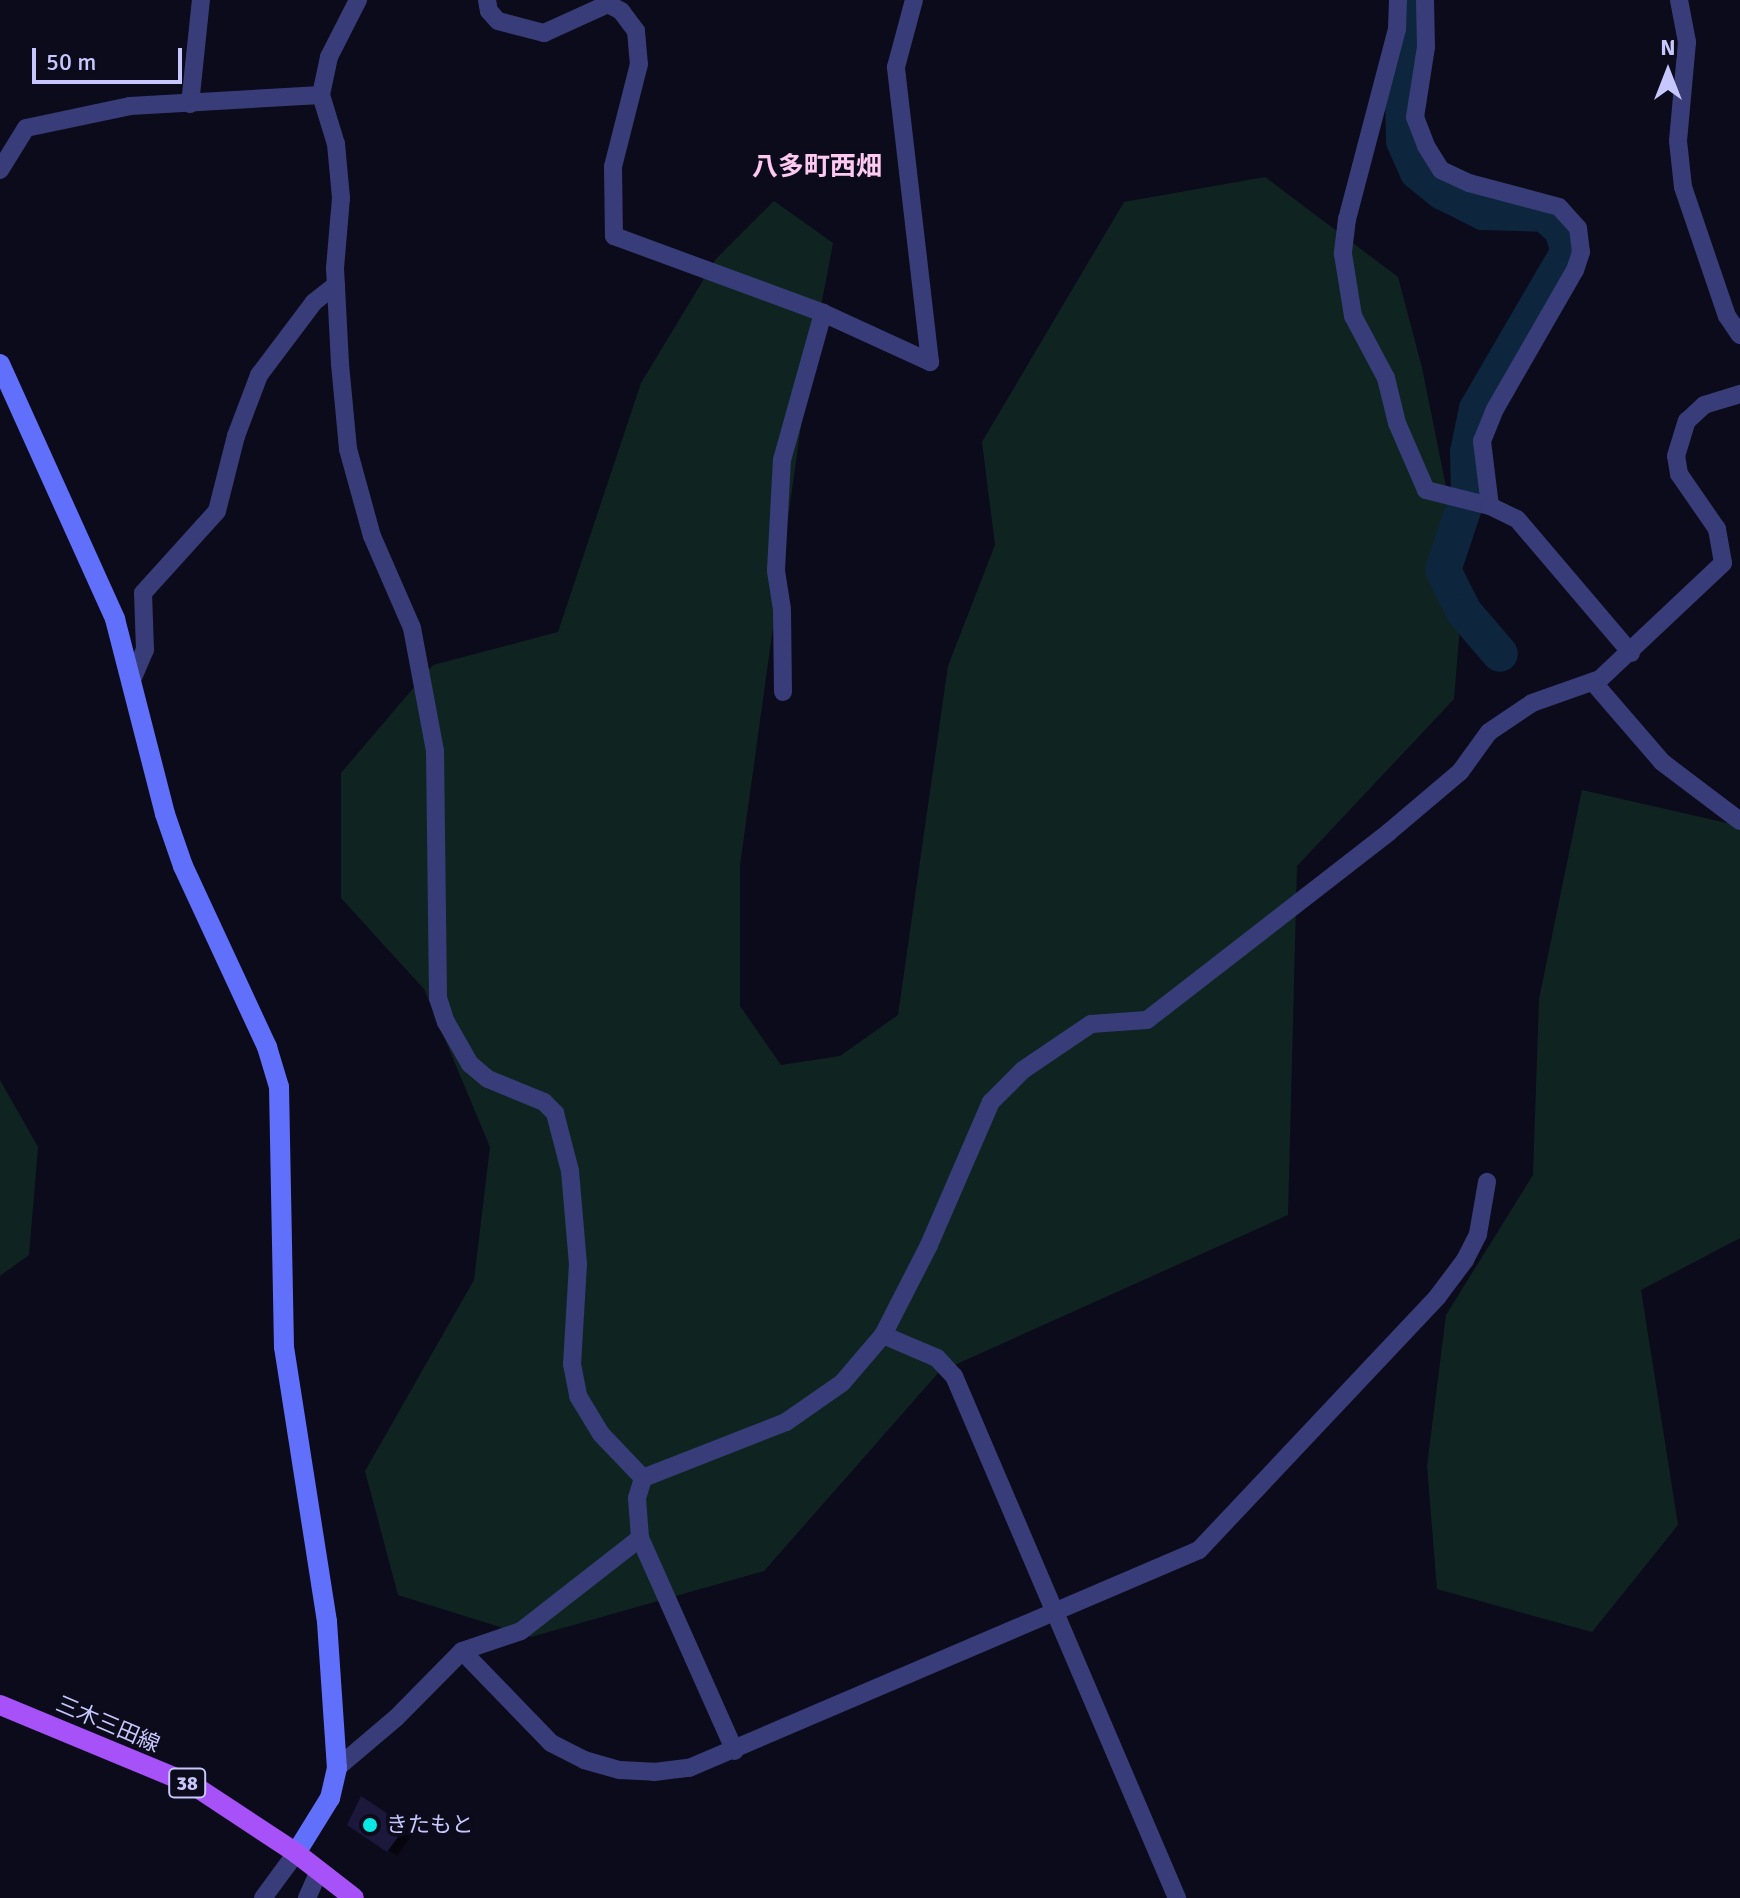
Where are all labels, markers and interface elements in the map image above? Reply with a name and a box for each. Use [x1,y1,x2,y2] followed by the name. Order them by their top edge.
[36,32,186,82] scale bar
[1628,32,1708,112] north arrow
[1660,34,1676,61] text: N
[46,47,96,77] text: 50 m
[752,152,882,184] district label: 八多町西畑
[52,1690,164,1758] street label: 三木三田線
[167,1767,207,1799] road number: 38
[386,1812,474,1838] place label: きたもと
[361,1816,379,1834] marker: きたもと

